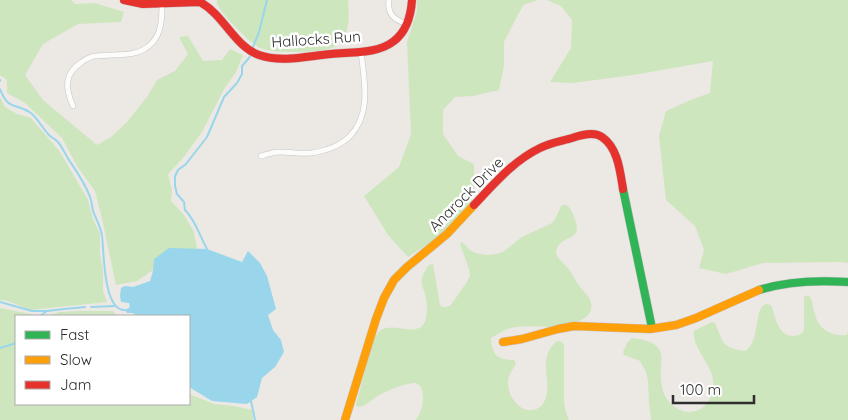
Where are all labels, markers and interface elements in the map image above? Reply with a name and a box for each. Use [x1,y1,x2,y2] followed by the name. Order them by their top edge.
[271,26,361,52] street label: Hallocks Run
[425,153,507,235] street label: Anarock Drive
[15,315,190,405] legend
[60,325,89,344] text: Fast
[60,350,92,369] text: Slow
[673,372,754,404] scale bar
[60,375,91,394] text: Jam
[680,380,721,399] text: 100 m

